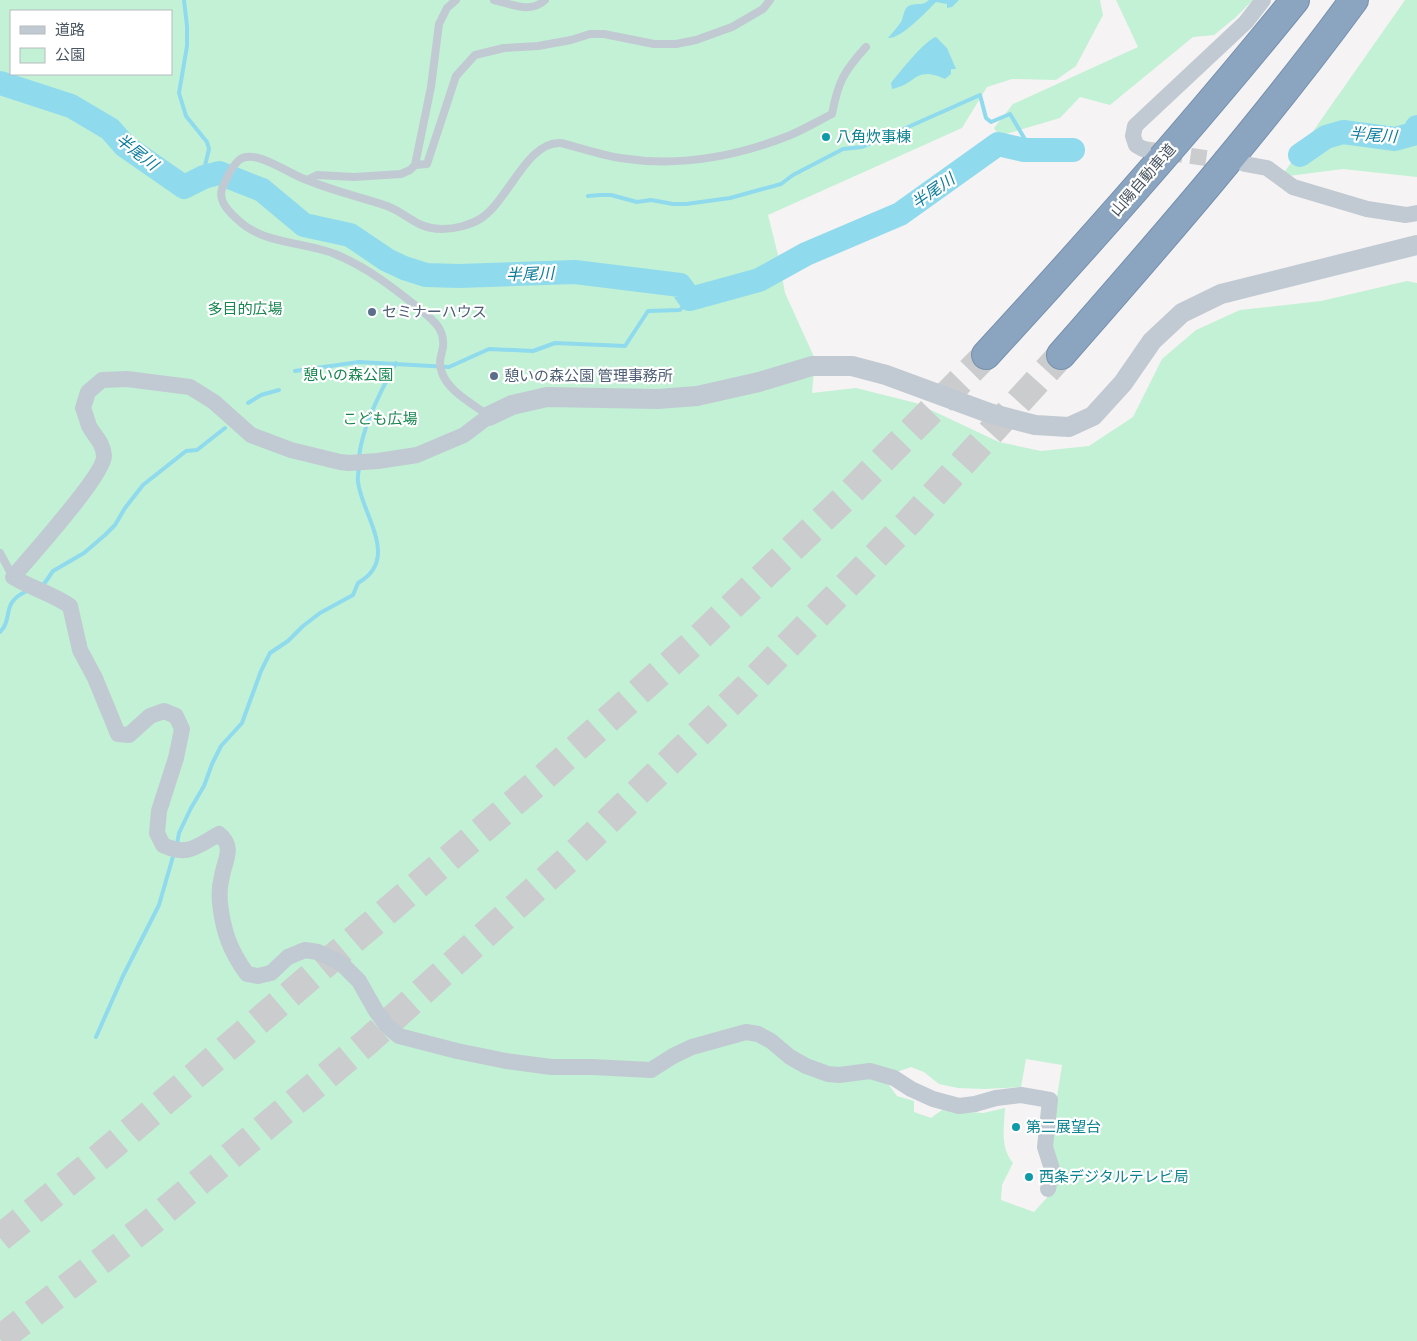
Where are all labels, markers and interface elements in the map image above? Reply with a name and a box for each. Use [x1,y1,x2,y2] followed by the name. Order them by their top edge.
[10,10,172,75] legend
[55,21,85,39] text: 道路
[55,46,85,64] text: 公園
[1348,124,1400,146] water label: 半尾川
[836,128,911,146] place label: 八角炊事棟
[112,130,163,175] water label: 半尾川
[820,131,832,143] marker: 八角炊事棟
[1107,140,1179,220] street label: 山陽自動車道
[908,168,960,213] water label: 半尾川
[506,264,556,284] water label: 半尾川
[207,300,283,318] park label: 多目的広場
[382,303,487,321] place label: セミナーハウス
[366,306,378,318] marker: セミナーハウス
[303,366,393,384] park label: 憩いの森公園
[504,367,673,385] place label: 憩いの森公園 管理事務所
[488,370,500,382] marker: 憩いの森公園 管理事務所
[342,410,418,428] park label: こども広場
[1026,1118,1101,1136] place label: 第二展望台
[1010,1121,1022,1133] marker: 第二展望台
[1039,1168,1189,1186] place label: 西条デジタルテレビ局
[1023,1171,1035,1183] marker: 西条デジタルテレビ局

